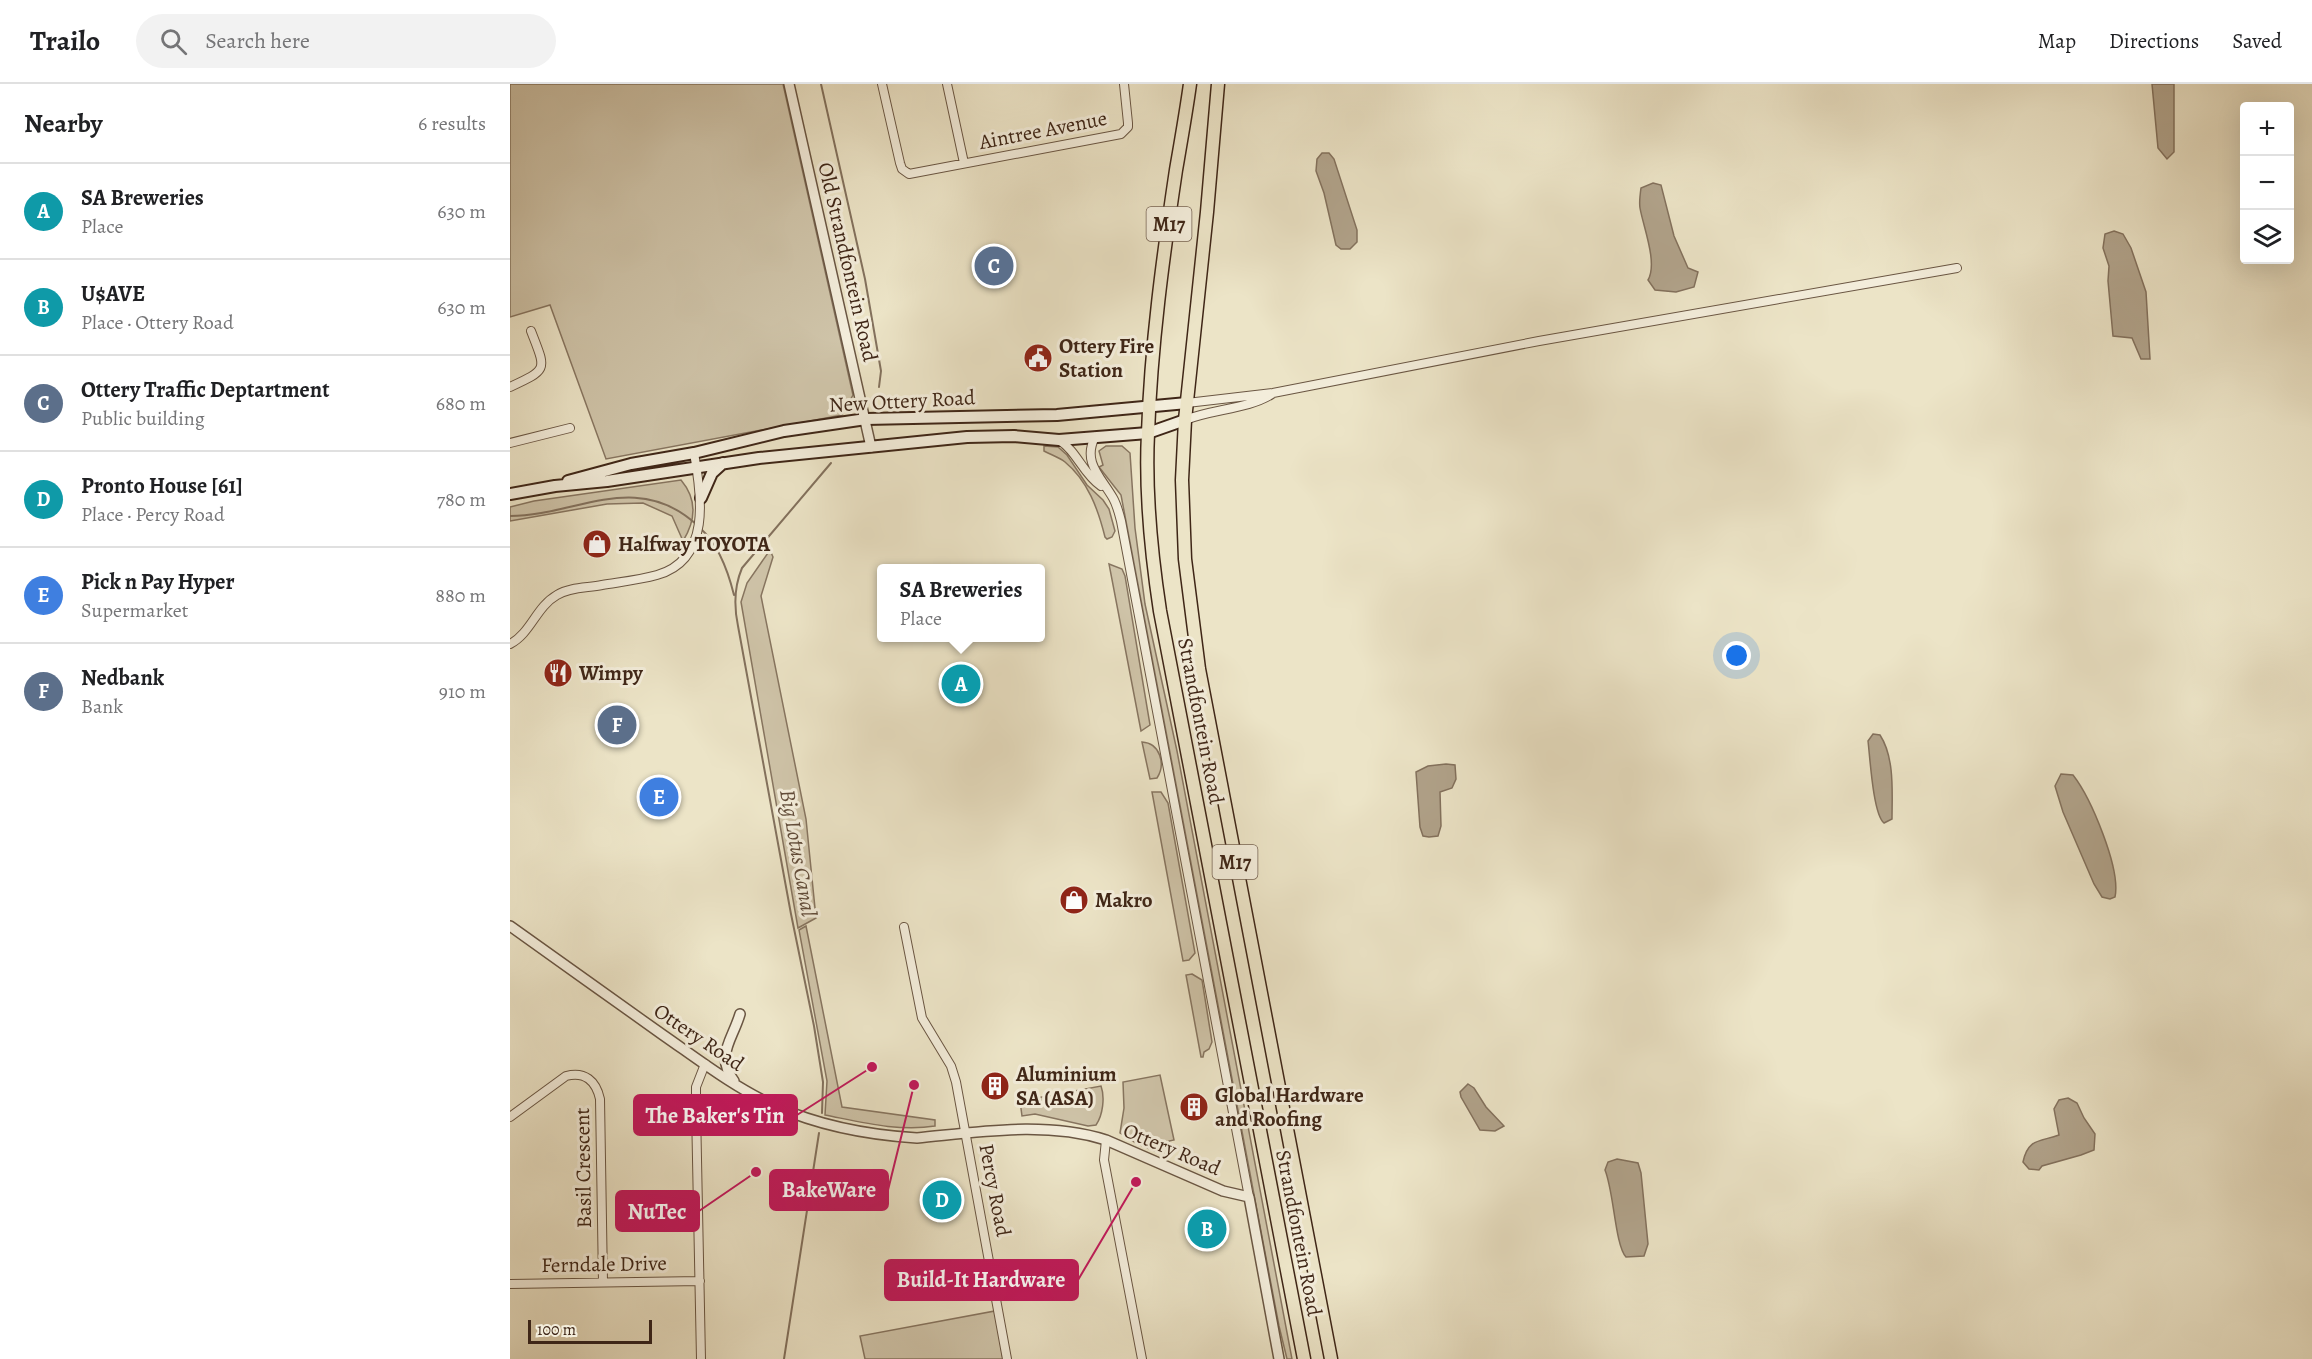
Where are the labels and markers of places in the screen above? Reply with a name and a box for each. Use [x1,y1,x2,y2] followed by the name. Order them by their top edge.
[974,244,1014,288] pin: C
[1059,332,1154,384] place label: Ottery Fire Station
[1022,342,1054,374] public building icon: Ottery Fire Station
[581,528,613,560] shop icon: Halfway TOYOTA
[618,530,771,558] place label: Halfway TOYOTA
[542,657,574,689] restaurant icon: Wimpy
[578,659,644,687] place label: Wimpy
[942,662,980,706] pin: A
[598,702,636,748] pin: F
[640,774,678,820] pin: E
[1058,884,1090,916] shop icon: Makro
[1095,886,1153,914] place label: Makro
[1015,1060,1117,1112] place label: Aluminium SA (ASA)
[979,1070,1011,1102] building icon: Aluminium SA (ASA)
[1215,1081,1364,1133] place label: Global Hardware and Roofing
[1178,1091,1210,1123] building icon: Global Hardware and Roofing
[634,1095,797,1135] callout: The Baker's Tin
[770,1170,888,1210] callout: BakeWare
[922,1178,962,1222] pin: D
[616,1191,699,1231] callout: NuTec
[1188,1206,1226,1252] pin: B
[885,1260,1078,1300] callout: Build-It Hardware

